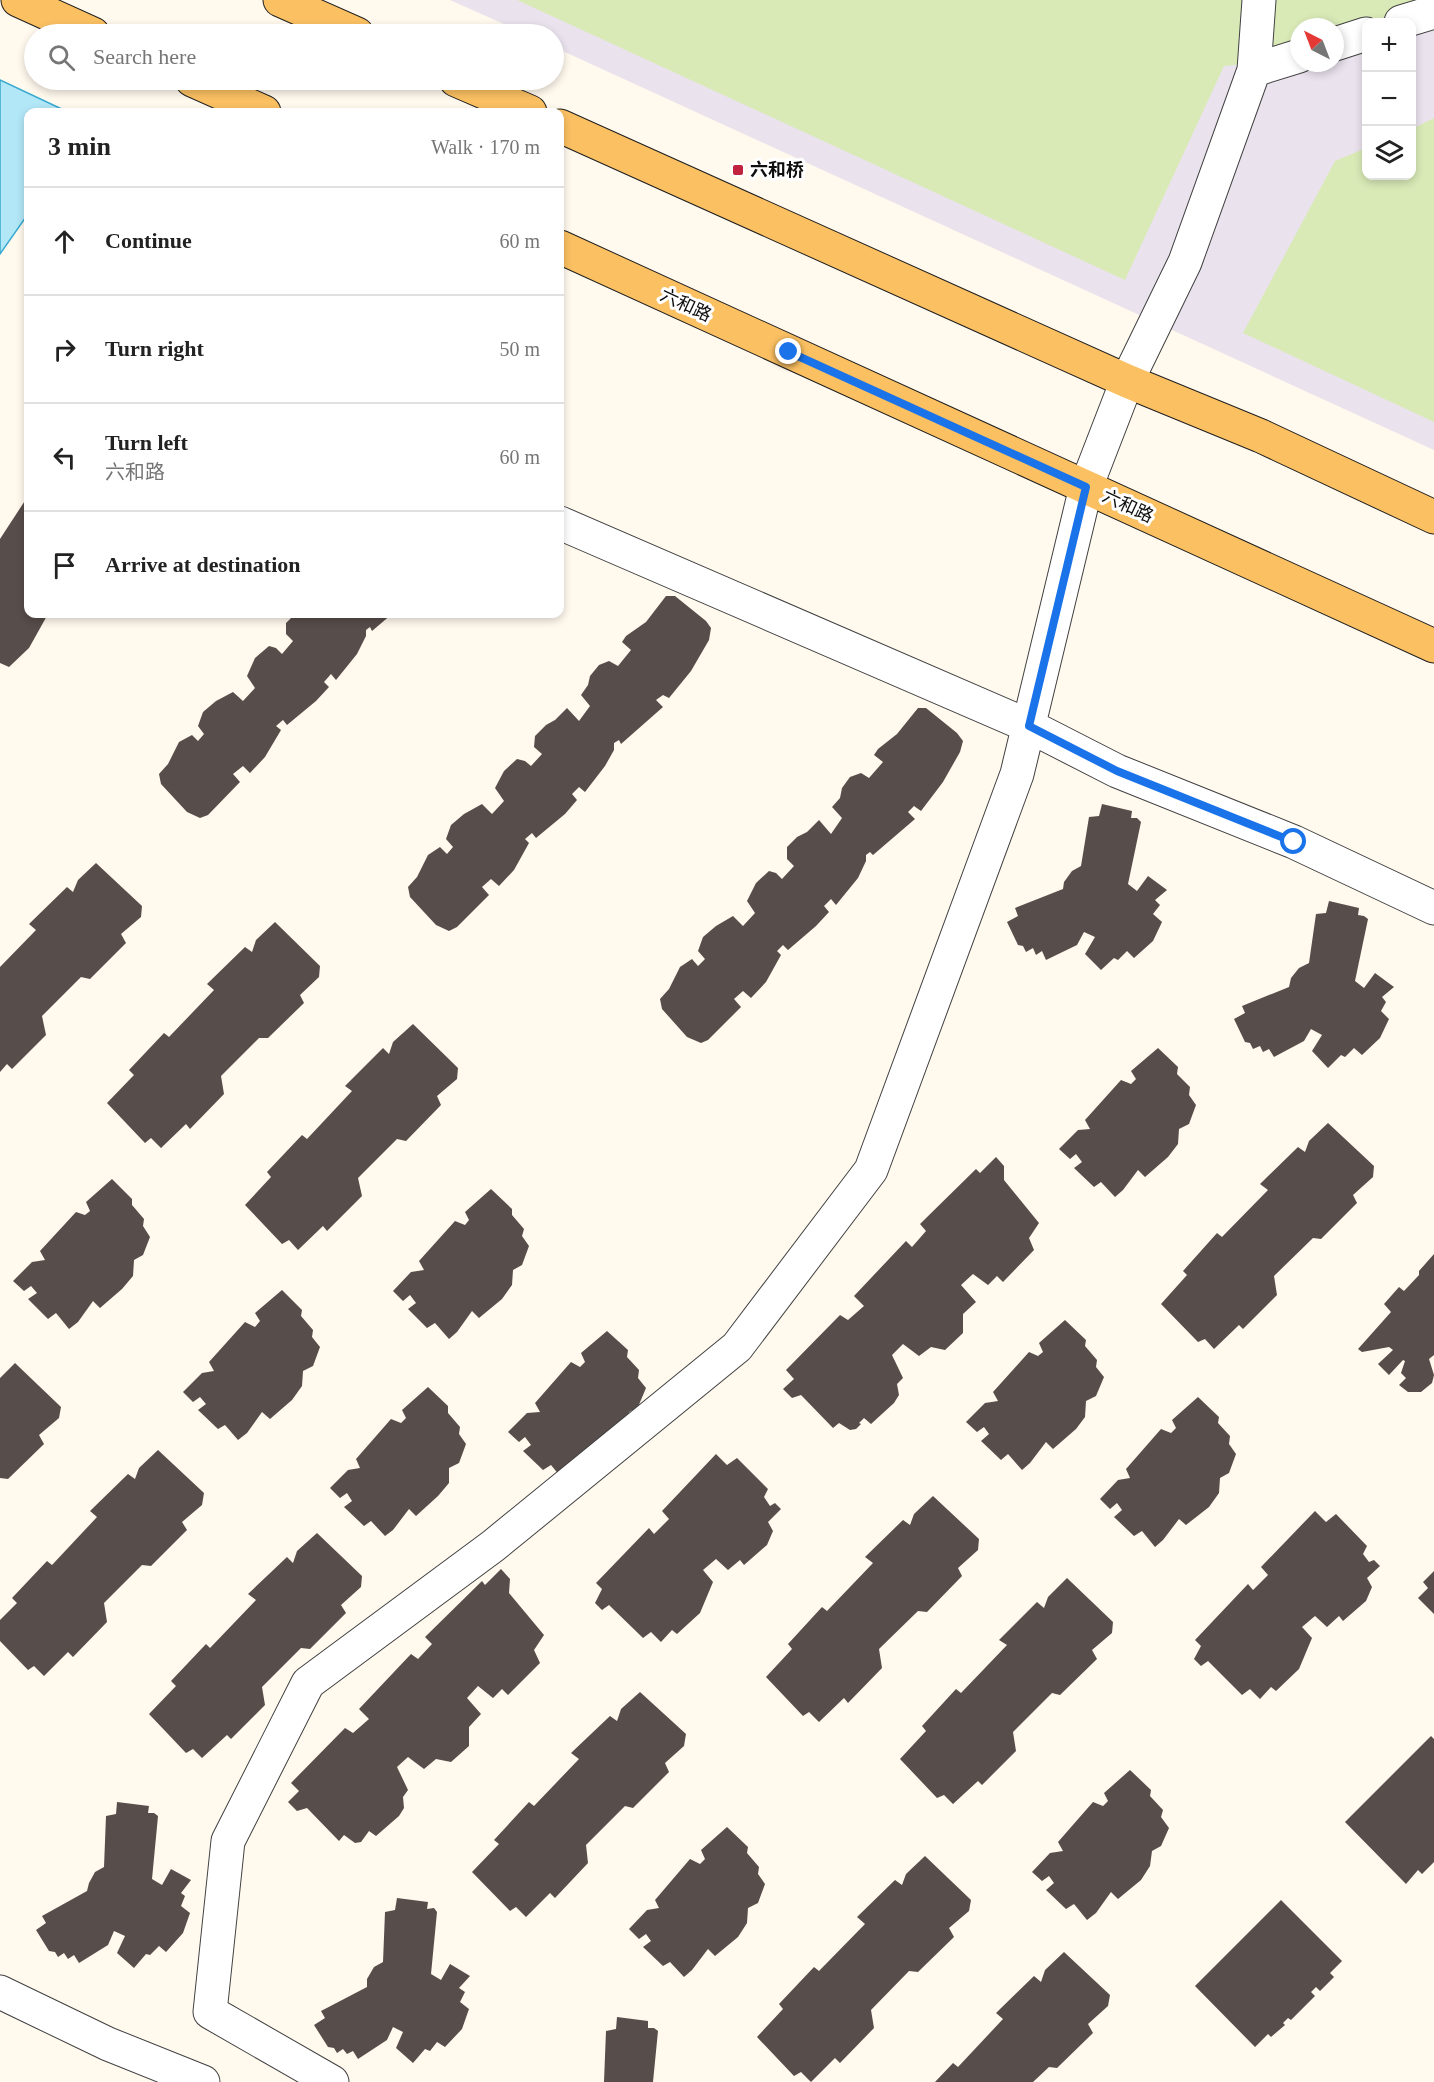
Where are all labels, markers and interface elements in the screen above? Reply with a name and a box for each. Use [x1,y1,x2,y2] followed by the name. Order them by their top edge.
[1290,18,1344,72] north arrow
[1362,18,1416,180] map controls
[1362,18,1416,72] button: +
[24,24,564,90] search box
[45,41,78,74] icon: search
[93,44,196,69] text: Search here
[1362,72,1416,126] button: −
[1362,126,1416,180] button: layers
[48,132,111,161] text: 3 min
[431,136,540,158] text: Walk · 170 m
[750,160,804,180] place label: 六和桥
[731,163,745,177] marker: 六和桥
[48,225,81,258] icon: ahead
[105,228,192,253] text: Continue
[499,230,540,252] text: 60 m
[657,285,715,325] street label: 六和路
[48,333,81,366] icon: right
[105,336,204,361] text: Turn right
[499,338,540,360] text: 50 m
[775,338,801,364] route end
[105,430,188,455] text: Turn left
[48,441,81,474] icon: left
[499,446,540,468] text: 60 m
[105,461,165,483] text: 六和路
[1099,486,1157,526] street label: 六和路
[48,549,81,582] icon: arrive
[105,552,301,577] text: Arrive at destination
[1280,828,1306,854] route start

